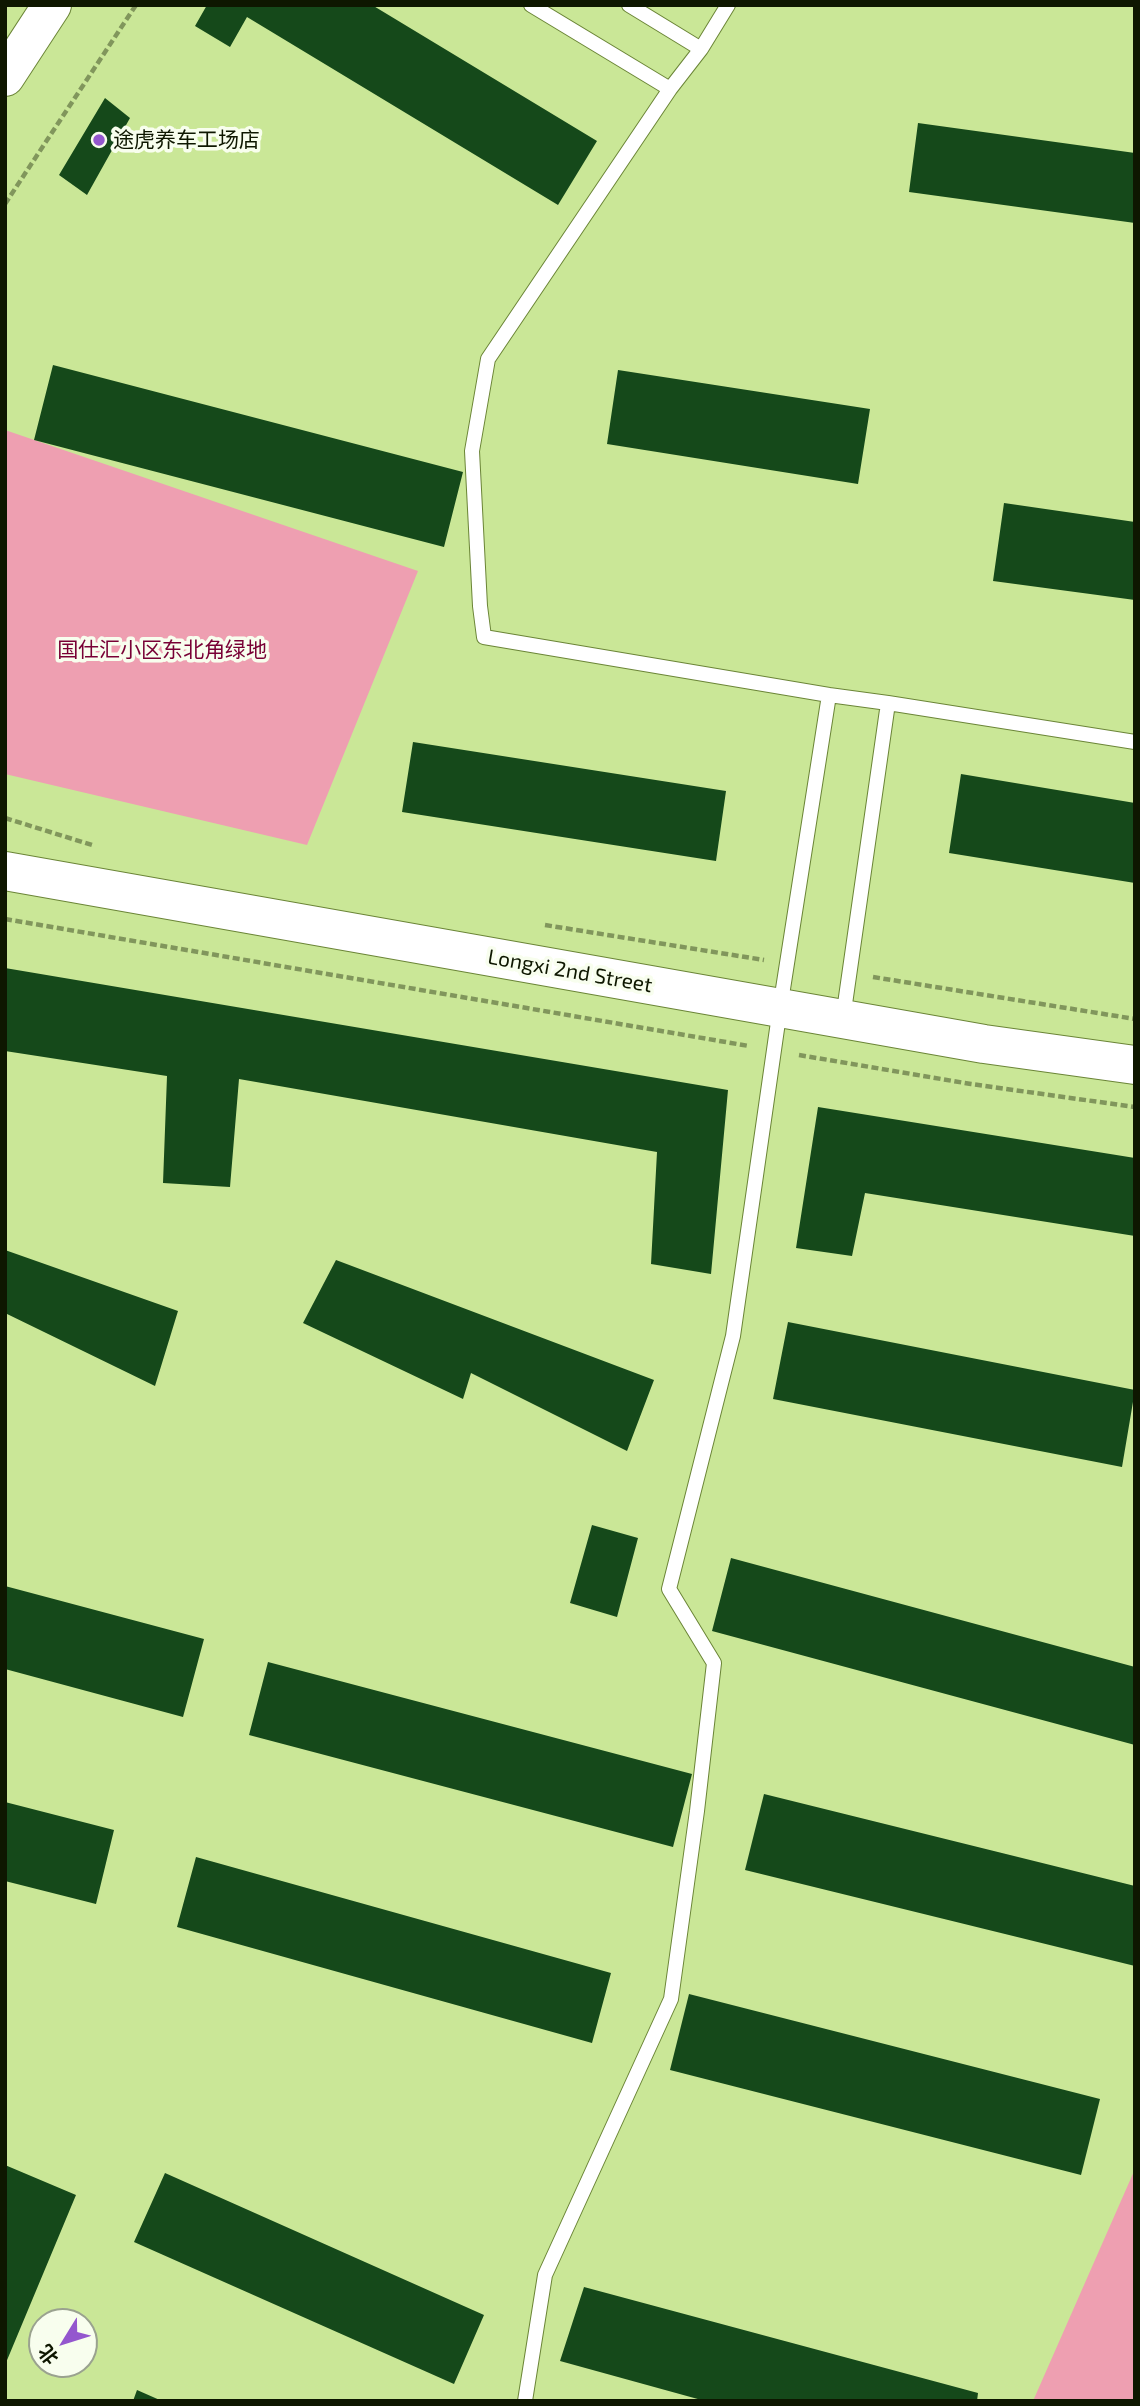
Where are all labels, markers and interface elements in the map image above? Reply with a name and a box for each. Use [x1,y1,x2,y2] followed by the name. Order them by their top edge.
[113,127,260,153] place label: 途虎养车工场店
[91,132,107,148] marker: 途虎养车工场店
[57,637,267,663] park label: 国仕汇小区东北角绿地
[486,944,654,998] street label: Longxi 2nd Street
[28,2308,98,2378] north arrow
[33,2340,63,2370] text: 北

